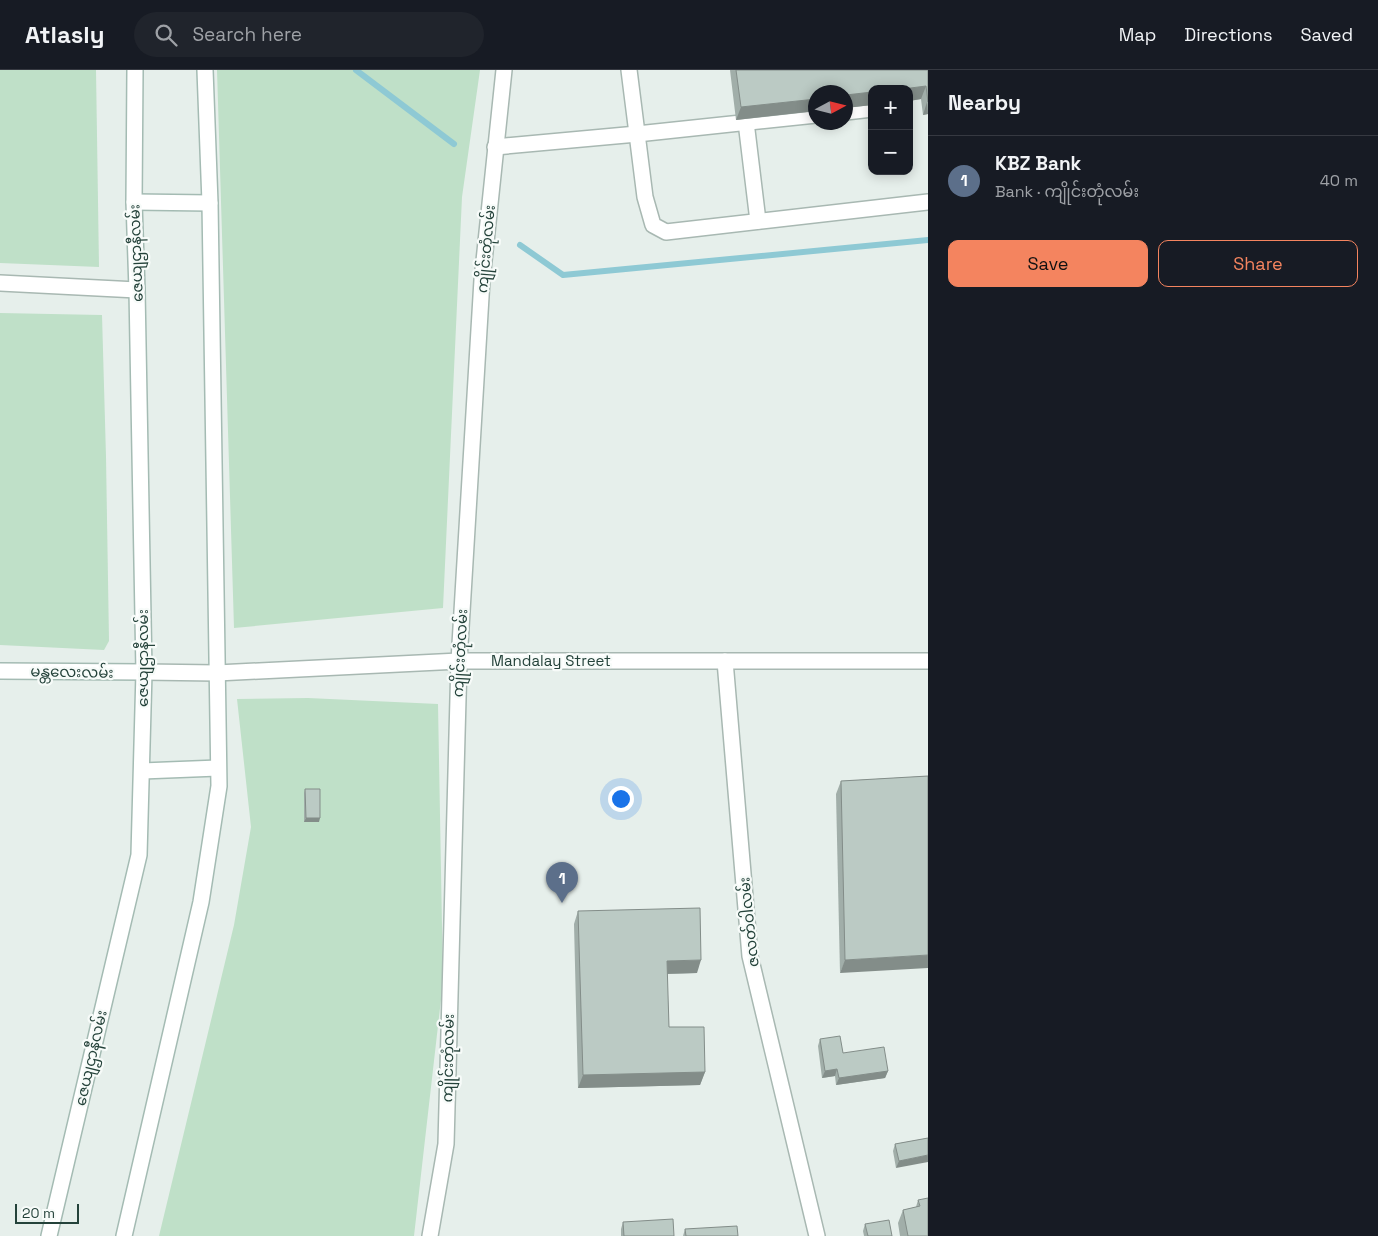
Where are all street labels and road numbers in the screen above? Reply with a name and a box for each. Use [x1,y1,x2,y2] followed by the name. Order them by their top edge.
[124,204,150,302] street label: ဇေယျဌာနီလမ်း
[472,204,502,294] street label: ကျိုင်းတုံလမ်း
[448,608,474,698] street label: ကျိုင်းတုံလမ်း
[133,609,155,707] street label: ဇေယျဌာနီလမ်း
[491,651,611,670] street label: Mandalay Street
[30,661,114,685] street label: မန္တလေးလမ်း
[734,876,763,968] street label: ဇလတ်ဝါလမ်း
[70,1008,114,1108] street label: ဇေယျဌာနီလမ်း
[437,1014,461,1103] street label: ကျိုင်းတုံလမ်း

